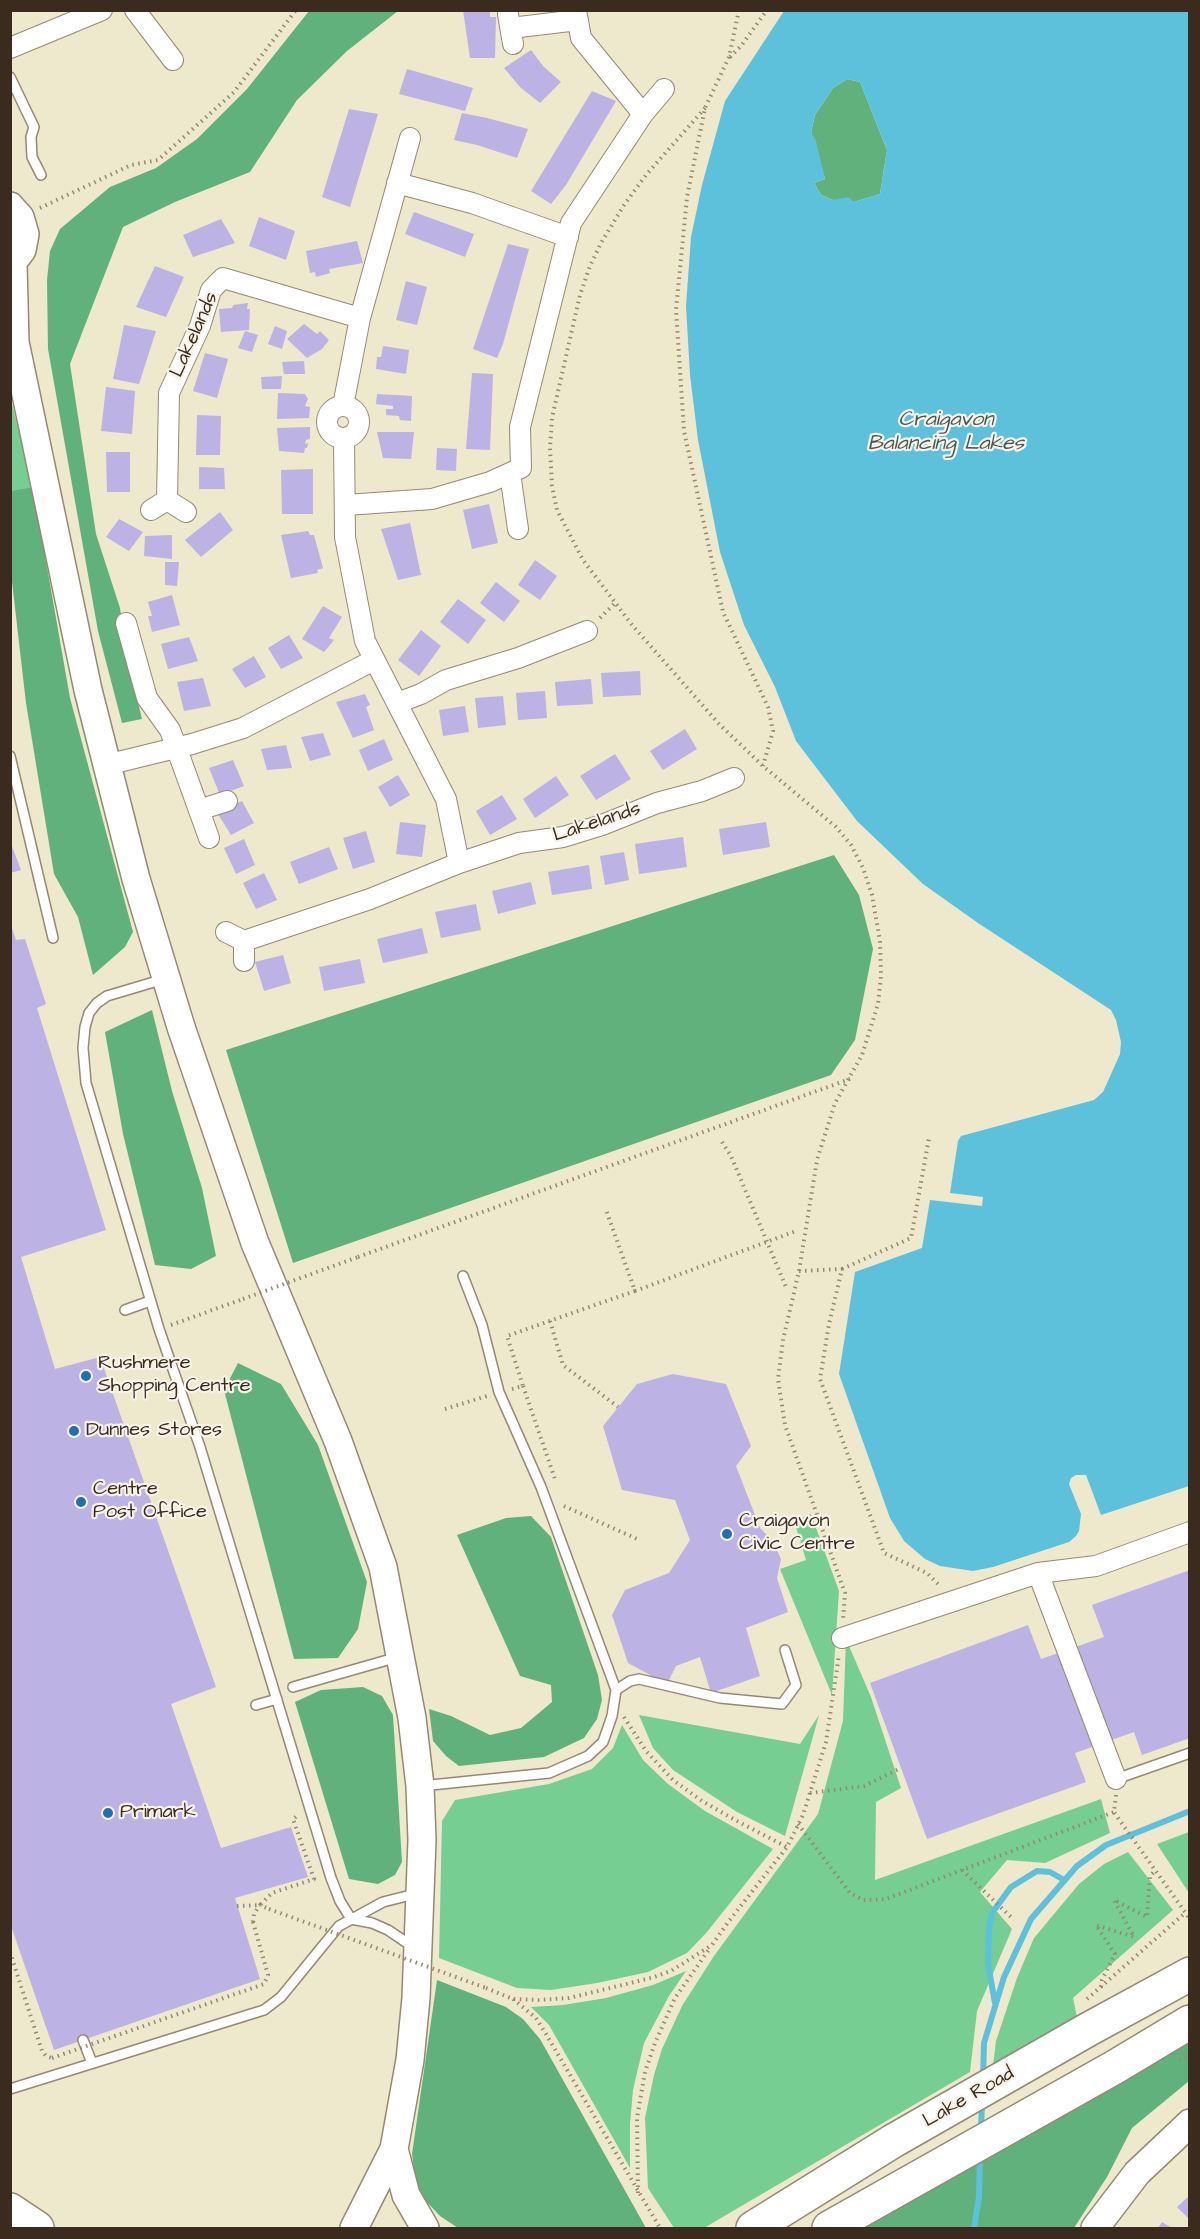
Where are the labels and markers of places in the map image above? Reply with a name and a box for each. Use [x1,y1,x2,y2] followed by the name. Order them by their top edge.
[98,1352,251,1399] place label: Rushmere Shopping Centre
[79,1369,93,1383] marker: Rushmere Shopping Centre
[86,1419,222,1443] place label: Dunnes Stores
[67,1424,81,1438] marker: Dunnes Stores
[93,1478,207,1525] place label: Centre Post Office
[74,1495,88,1509] marker: Centre Post Office
[739,1510,855,1557] place label: Craigavon Civic Centre
[720,1527,734,1541] marker: Craigavon Civic Centre
[120,1801,196,1825] place label: Primark
[101,1806,115,1820] marker: Primark

